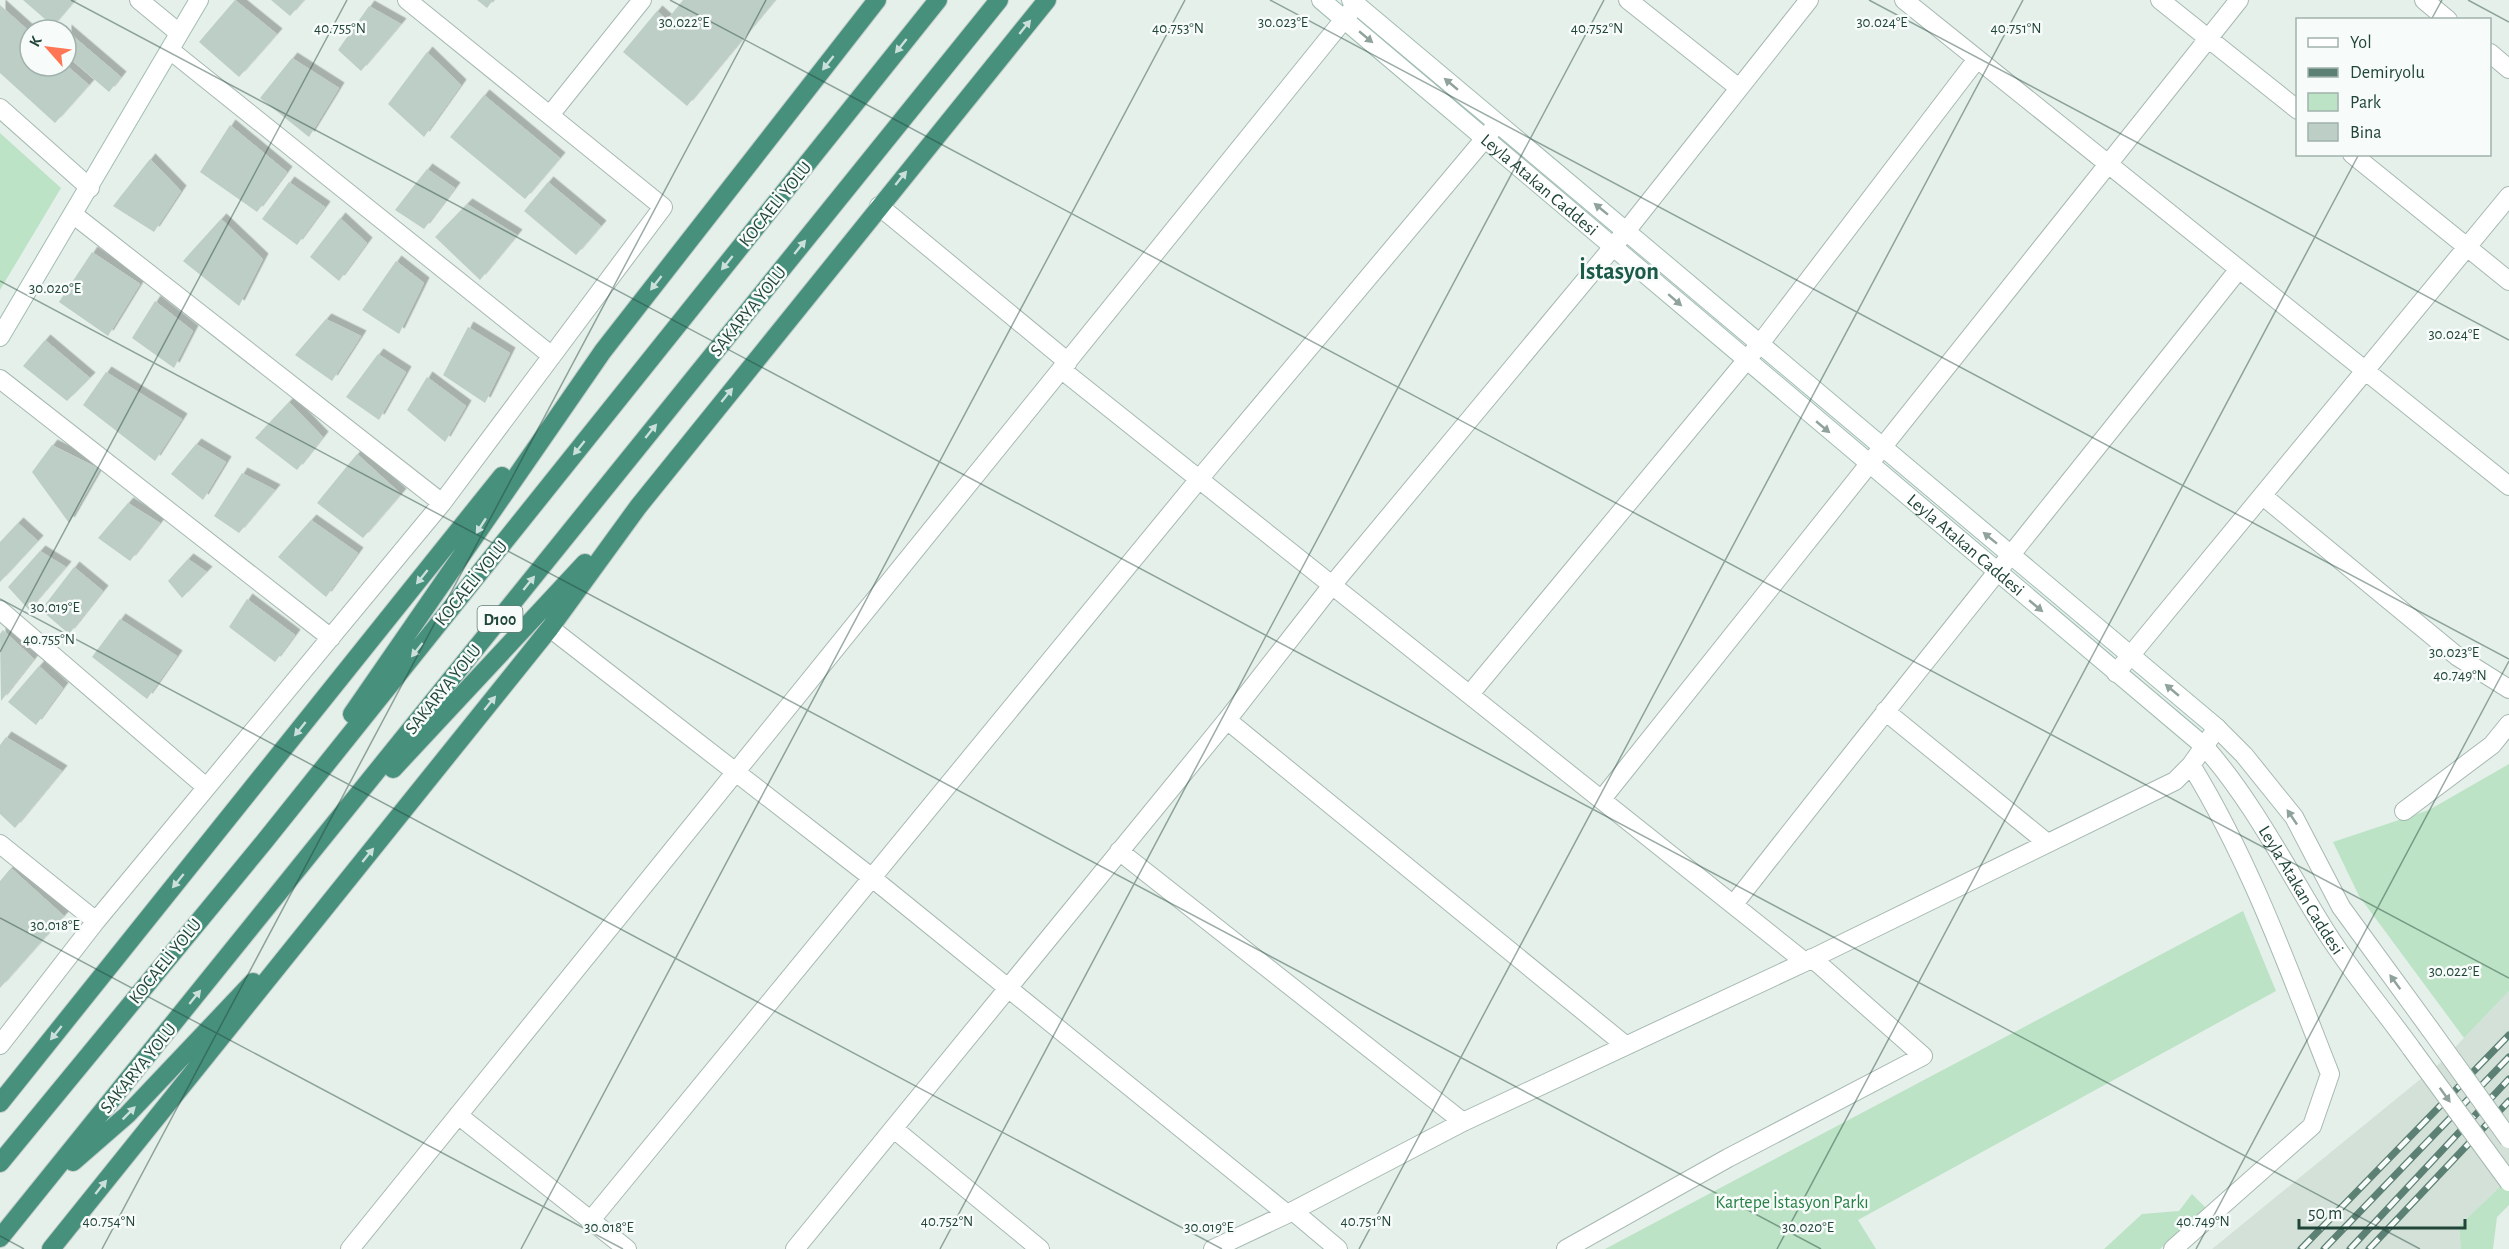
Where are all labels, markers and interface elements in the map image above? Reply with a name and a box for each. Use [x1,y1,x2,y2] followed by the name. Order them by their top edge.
[659,15,709,30] text: 30.022°E
[1258,15,1308,30] text: 30.023°E
[1856,15,1908,30] text: 30.024°E
[18,18,78,78] north arrow
[2296,18,2491,156] legend
[1018,19,1031,35] one-way arrow
[314,21,366,36] text: 40.755°N
[1152,21,1204,36] text: 40.753°N
[1571,21,1623,36] text: 40.752°N
[1991,21,2041,36] text: 40.751°N
[1358,31,1374,44] one-way arrow
[26,33,45,49] text: K
[2350,34,2372,52] text: Yol
[896,38,908,53] one-way arrow
[822,55,834,70] one-way arrow
[2350,64,2425,82] text: Demiryolu
[1443,78,1459,91] one-way arrow
[2350,94,2382,112] text: Park
[2350,124,2382,142] text: Bina
[1477,131,1601,240] street label: Leyla Atakan Caddesi
[735,157,815,251] street label: KOCAELİ YOLU
[895,170,908,186] one-way arrow
[1594,203,1609,216] one-way arrow
[793,239,806,255] one-way arrow
[721,256,733,271] one-way arrow
[1579,257,1659,284] district label: İstasyon
[707,263,790,360] street label: SAKARYA YOLU
[650,274,662,290] one-way arrow
[29,281,81,296] text: 30.020°E
[1667,293,1682,306] one-way arrow
[2428,327,2480,342] text: 30.024°E
[720,388,732,403] one-way arrow
[1815,420,1831,433] one-way arrow
[644,424,656,439] one-way arrow
[573,441,585,456] one-way arrow
[1903,491,2027,600] street label: Leyla Atakan Caddesi
[476,518,487,535] one-way arrow
[1983,533,1998,545] one-way arrow
[431,536,511,630] street label: KOCAELİ YOLU
[416,569,428,584] one-way arrow
[522,575,535,591] one-way arrow
[30,600,80,615] text: 30.019°E
[2028,600,2044,613] one-way arrow
[478,606,522,632] road number: D100
[23,632,75,647] text: 40.755°N
[402,641,485,738] street label: SAKARYA YOLU
[411,642,424,658] one-way arrow
[2429,645,2479,660] text: 30.023°E
[2433,668,2487,683] text: 40.749°N
[2165,684,2180,697] one-way arrow
[484,695,497,711] one-way arrow
[293,721,306,737] one-way arrow
[2287,809,2298,825] one-way arrow
[2255,823,2346,958] street label: Leyla Atakan Caddesi
[362,847,375,863] one-way arrow
[171,873,184,889] one-way arrow
[125,914,205,1008] street label: KOCAELİ YOLU
[30,918,80,933] text: 30.018°E
[2429,964,2479,979] text: 30.022°E
[2390,974,2402,989] one-way arrow
[189,989,202,1005] one-way arrow
[97,1020,180,1117] street label: SAKARYA YOLU
[49,1025,62,1041] one-way arrow
[2439,1088,2451,1103] one-way arrow
[122,1106,136,1120] one-way arrow
[95,1179,108,1195] one-way arrow
[1715,1192,1869,1212] park label: Kartepe İstasyon Parkı
[2299,1192,2466,1230] scale bar
[2308,1205,2342,1223] text: 50 m
[83,1214,135,1229] text: 40.754°N
[921,1214,973,1229] text: 40.752°N
[1341,1214,1391,1229] text: 40.751°N
[2176,1214,2230,1229] text: 40.749°N
[584,1220,634,1235] text: 30.018°E
[1184,1220,1234,1235] text: 30.019°E
[1782,1220,1834,1235] text: 30.020°E

